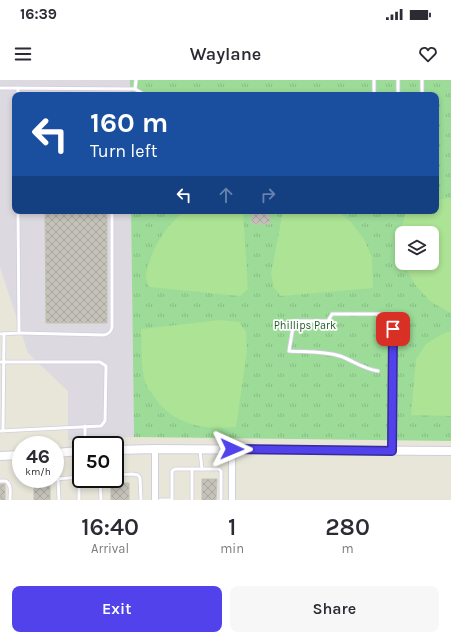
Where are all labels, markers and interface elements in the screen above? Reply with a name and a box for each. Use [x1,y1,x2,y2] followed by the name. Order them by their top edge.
[20,5,57,23] text: 16:39
[12,43,34,65] icon: menu
[190,43,261,65] text: Waylane
[417,43,439,65] icon: heart
[90,106,168,139] text: 160 m
[24,108,76,160] icon: left
[90,140,158,162] text: Turn left
[173,184,195,206] icon: left
[215,184,237,206] icon: ahead
[257,184,279,206] icon: right
[395,226,439,270] map controls
[395,226,439,270] button: layers
[376,312,410,346] pin
[382,318,404,340] icon: arrive
[274,319,336,332] park label: Phillips Park
[211,428,253,470] position arrow
[72,436,124,488] speed limit sign: 50
[26,445,50,468] text: 46
[25,466,51,478] text: km/h
[81,513,139,541] text: 16:40
[228,513,236,541] text: 1
[325,513,370,541] text: 280
[91,541,129,556] text: Arrival
[220,541,244,556] text: min
[341,541,354,556] text: m
[12,586,222,632] button: Exit
[230,586,439,632] button: Share

